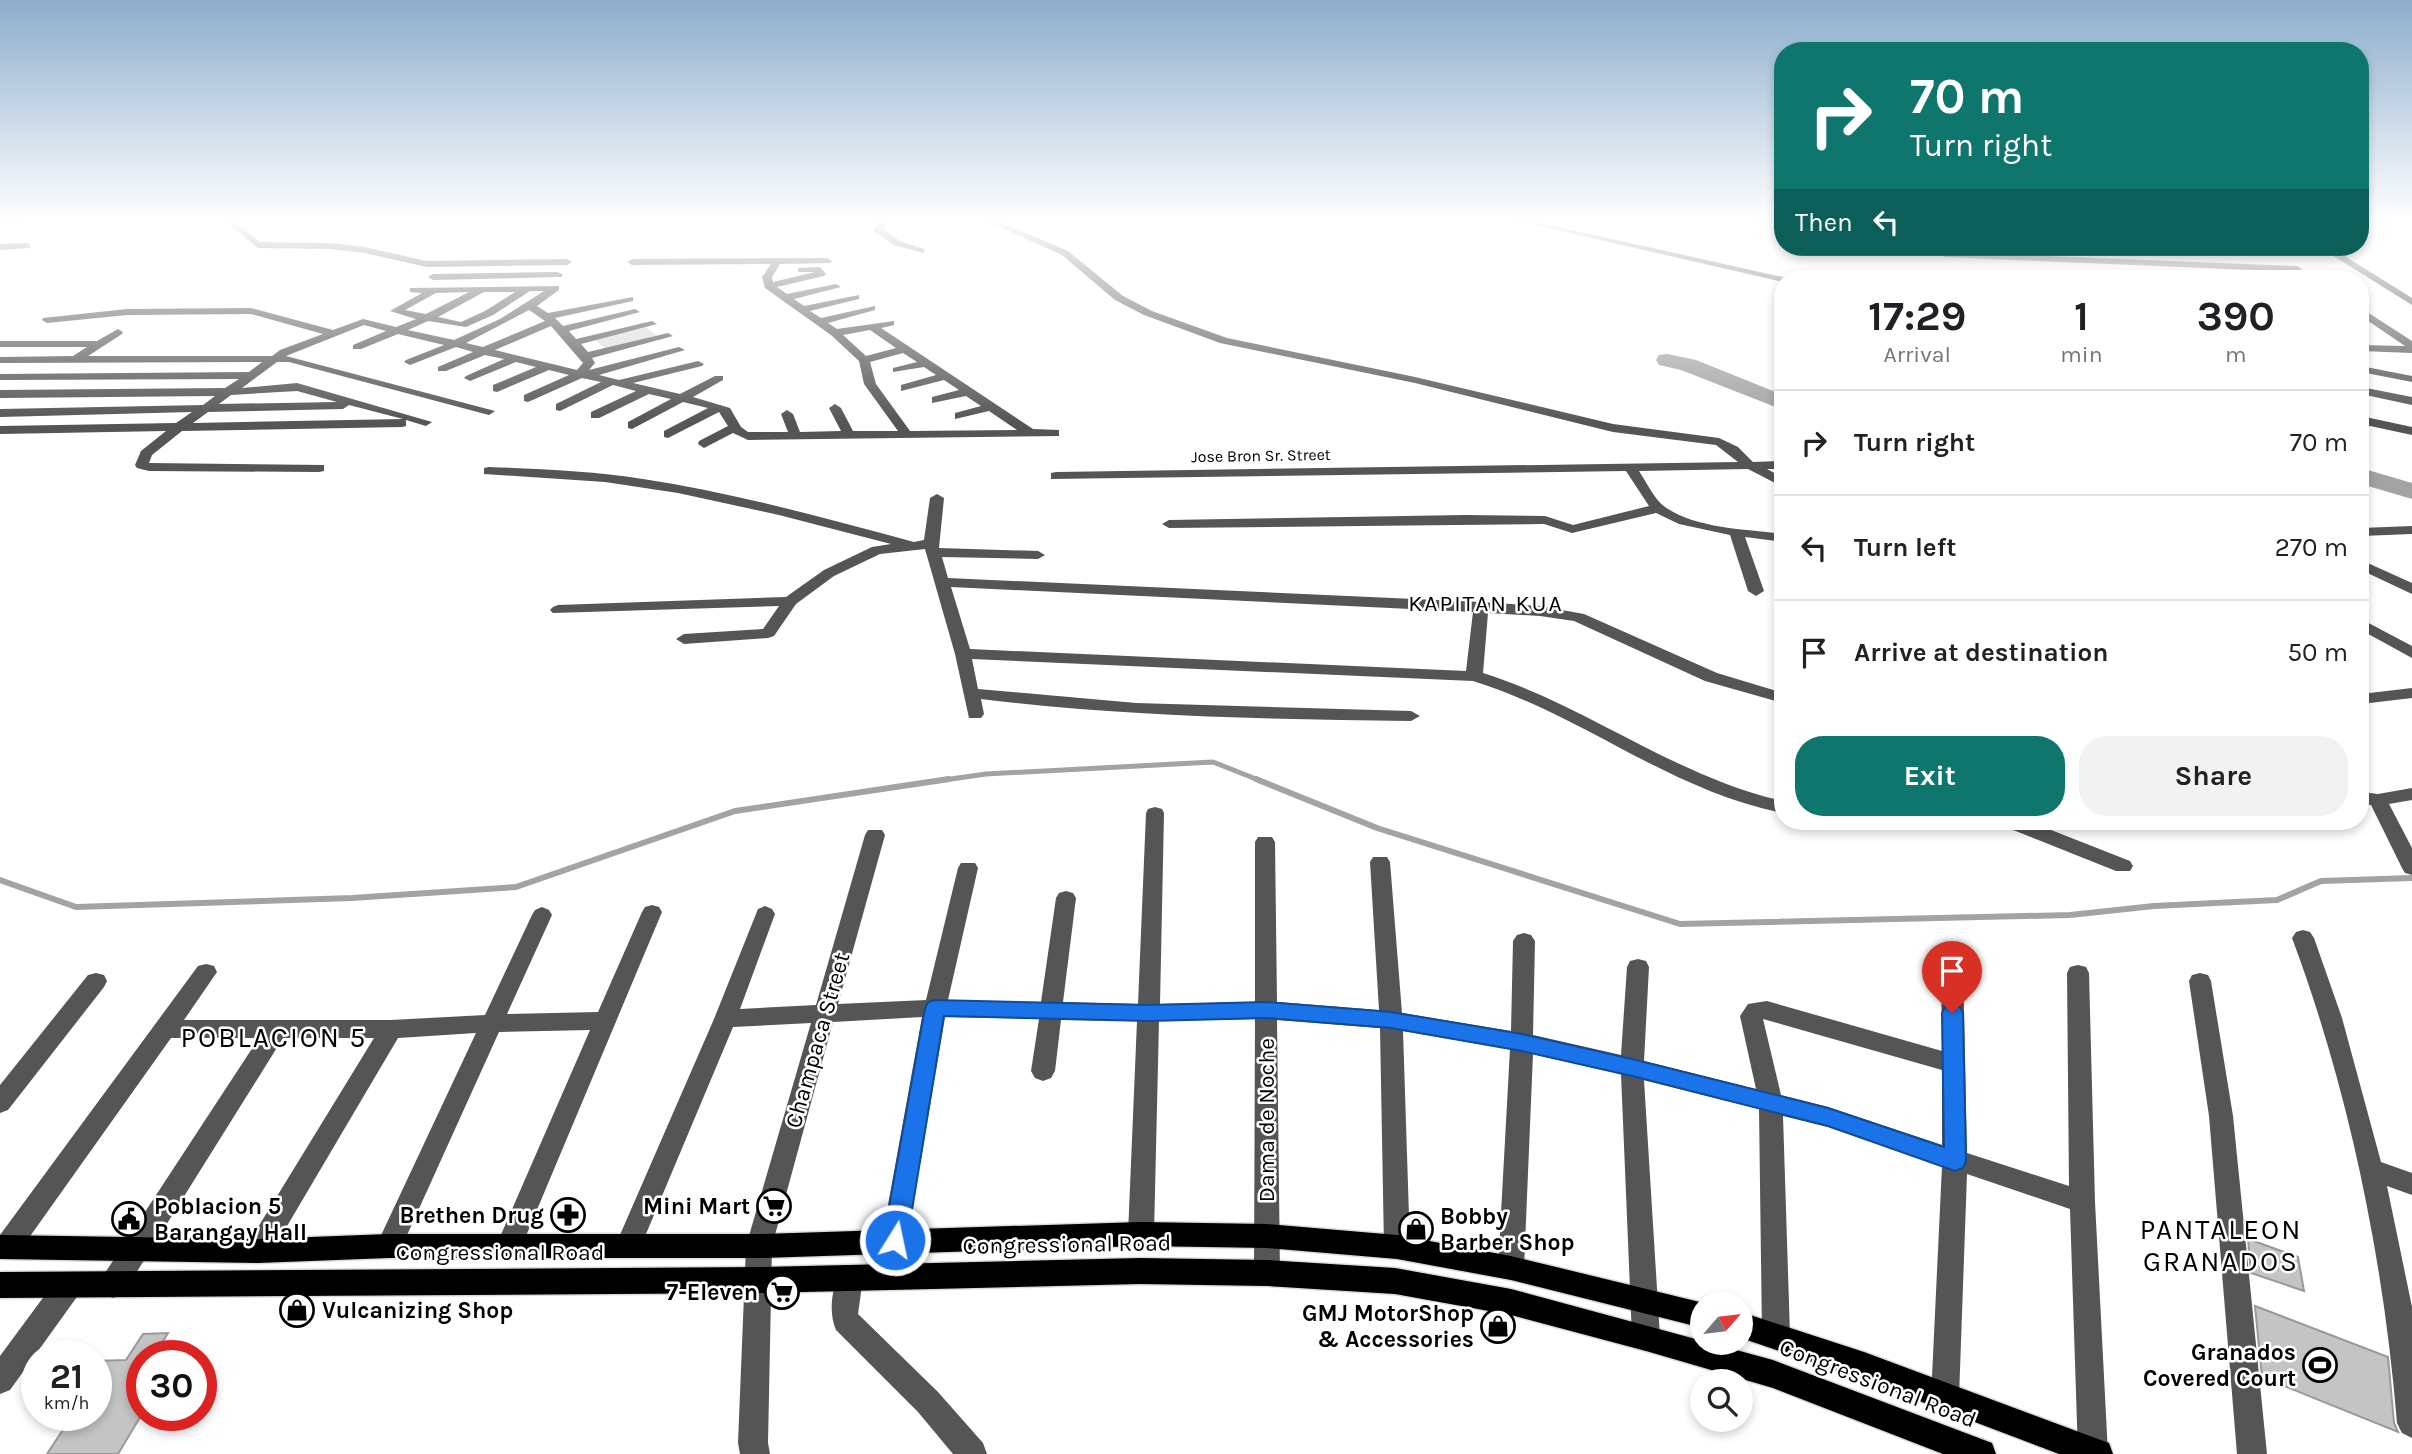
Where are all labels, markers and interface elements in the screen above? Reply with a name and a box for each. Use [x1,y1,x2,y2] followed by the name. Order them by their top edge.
[1910,68,2024,125] text: 70 m
[1795,70,1886,161] icon: right
[1910,127,2052,164] text: Turn right
[1867,203,1905,241] icon: left
[1795,207,1853,238] text: Then
[1868,291,1966,341] text: 17:29
[2074,291,2089,341] text: 1
[2197,291,2275,341] text: 390
[1883,341,1951,368] text: Arrival
[2060,341,2103,368] text: min
[2225,341,2247,368] text: m
[1795,424,1833,462] icon: right
[1854,427,1975,458] text: Turn right
[2290,427,2348,458] text: 70 m
[1191,445,1331,466] street label: Jose Bron Sr. Street
[1795,529,1833,567] icon: left
[1854,532,1956,563] text: Turn left
[2275,532,2348,563] text: 270 m
[1408,590,1564,617] district label: KAPITAN KUA
[1795,634,1833,672] icon: arrive
[1854,637,2108,668] text: Arrive at destination
[2287,637,2348,668] text: 50 m
[1795,736,2065,816] button: Exit
[2079,736,2348,816] button: Share
[1922,941,1982,1013] pin
[780,949,856,1131] street label: Champaca Street
[1933,952,1971,990] icon: arrive
[181,1021,367,1054] district label: POBLACION 5
[1253,1038,1280,1202] street label: Dama de Noche
[755,1187,793,1225] supermarket icon: Mini Mart
[154,1193,307,1246] place label: Poblacion 5 Barangay Hall
[643,1193,750,1220] place label: Mini Mart
[549,1196,587,1234] pharmacy icon: Brethen Drug
[110,1200,148,1238] public building icon: Poblacion 5 Barangay Hall
[400,1202,544,1229] place label: Brethen Drug
[858,1203,932,1277] position arrow
[1440,1203,1575,1256] place label: Bobby Barber Shop
[1397,1210,1435,1248] shop icon: Bobby Barber Shop
[2140,1213,2302,1278] district label: PANTALEON GRANADOS
[962,1229,1172,1260] street label: Congressional Road
[396,1239,604,1266] street label: Congressional Road
[763,1273,801,1311] supermarket icon: 7-Eleven
[667,1279,758,1306] place label: 7-Eleven
[278,1291,316,1329] shop icon: Vulcanizing Shop
[1690,1292,1754,1354] north arrow
[1690,1292,1753,1432] map controls
[322,1297,513,1324] place label: Vulcanizing Shop
[1302,1300,1474,1353] place label: GMJ MotorShop & Accessories
[1479,1307,1517,1345] shop icon: GMJ MotorShop & Accessories
[1776,1333,1980,1433] street label: Congressional Road
[2143,1339,2296,1392] place label: Granados Covered Court
[126,1340,217,1431] speed limit sign: 30
[2301,1346,2339,1384] sports icon: Granados Covered Court
[50,1356,83,1397] text: 21
[1690,1369,1753,1432] button: search
[44,1392,89,1414] text: km/h

